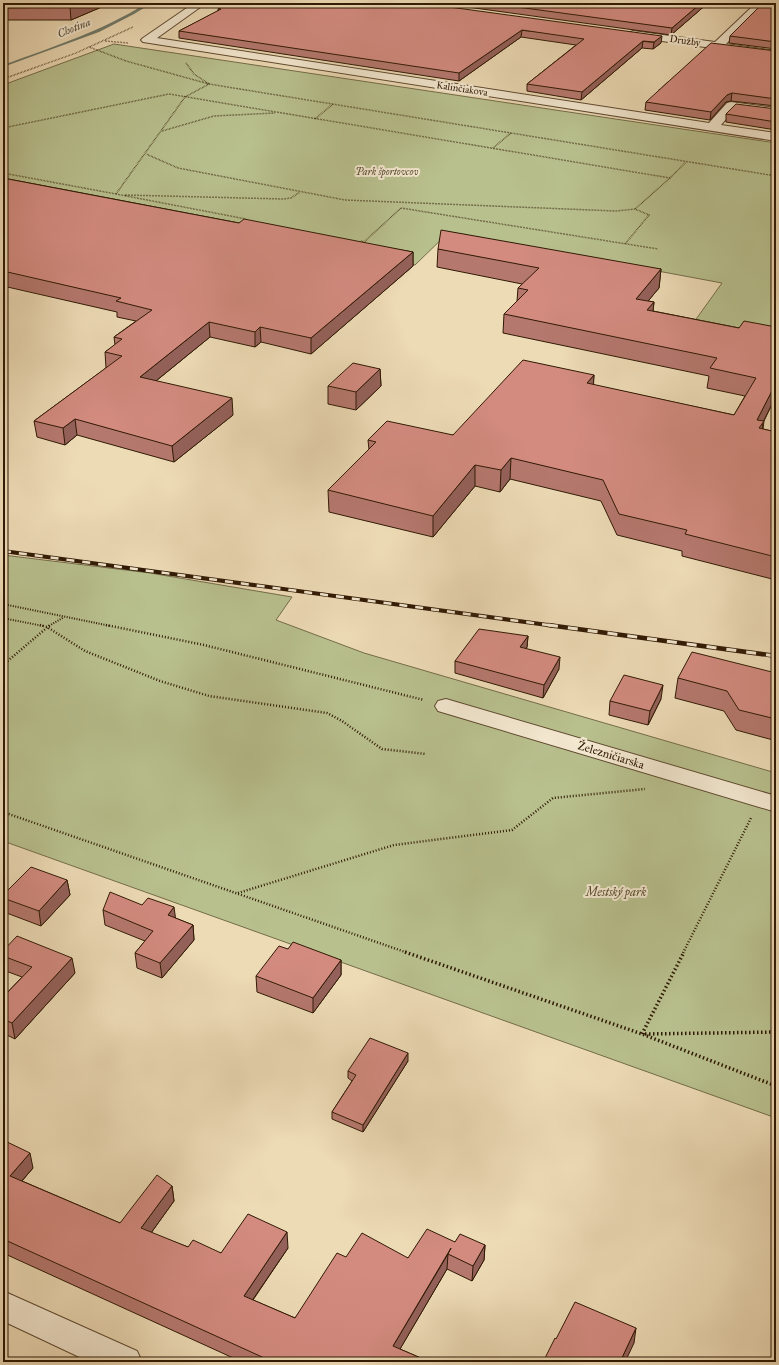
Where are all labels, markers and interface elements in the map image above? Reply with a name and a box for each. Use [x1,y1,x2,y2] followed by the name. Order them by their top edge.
[56,16,92,40] water label: Chotina
[669,33,702,49] street label: Družby
[435,79,489,99] street label: Kalinčiakova
[355,166,419,179] park label: Park športovcov
[576,736,647,772] street label: Železničiarska
[585,885,647,900] park label: Mestský park

